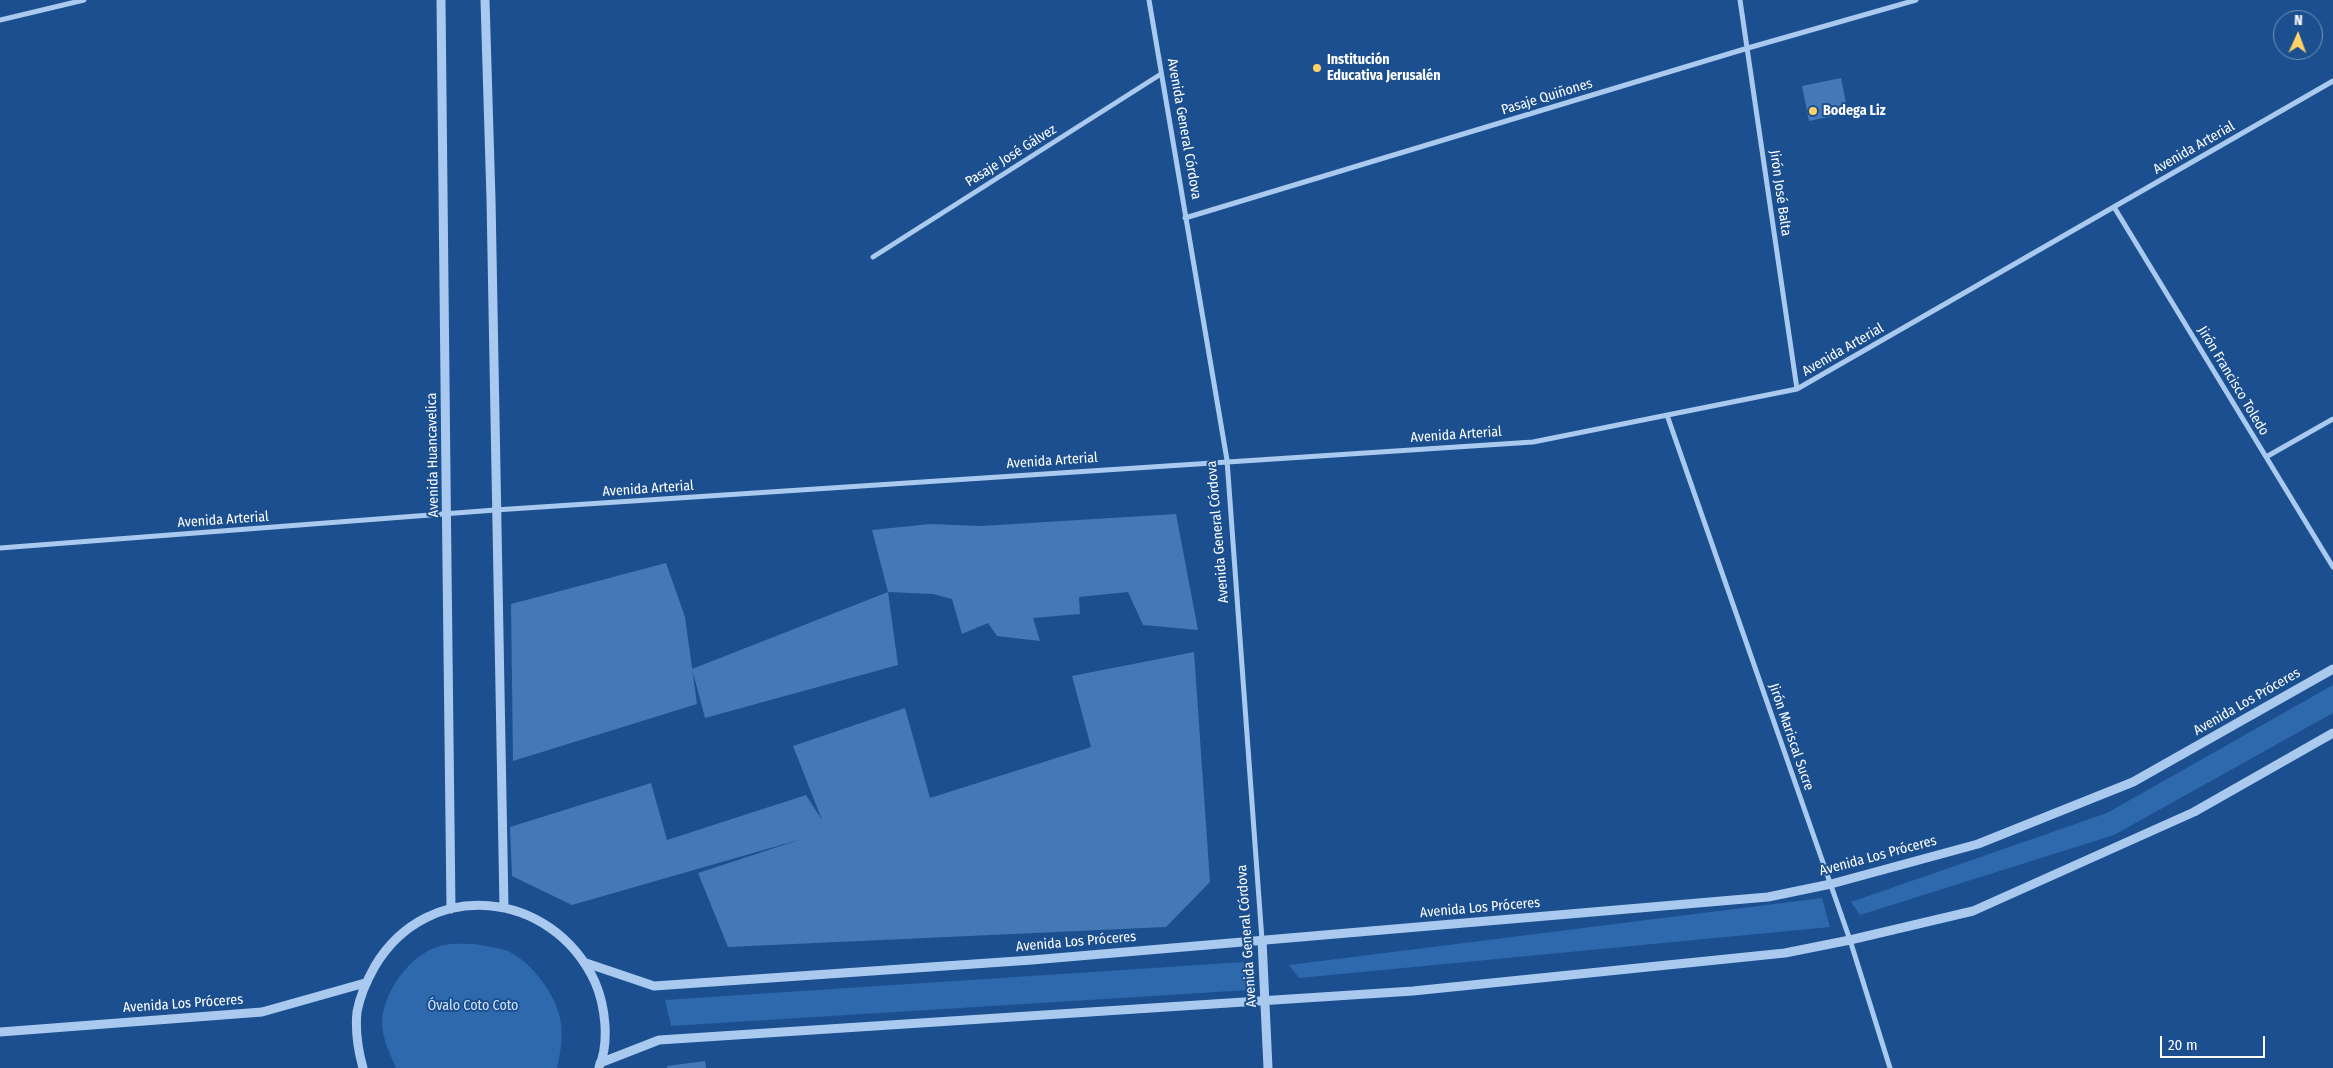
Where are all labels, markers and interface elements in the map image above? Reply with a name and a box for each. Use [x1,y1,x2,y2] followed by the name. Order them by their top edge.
[2273,10,2323,60] north arrow
[2294,12,2303,29] text: N
[1327,52,1441,84] place label: Institución Educativa Jerusalén
[1163,57,1205,201] street label: Avenida General Córdova
[1311,62,1323,74] marker: Institución Educativa Jerusalén
[1499,75,1595,119] street label: Pasaje Quiñones
[1823,103,1886,119] place label: Bodega Liz
[1807,105,1819,117] marker: Bodega Liz
[2150,118,2238,178] street label: Avenida Arterial
[963,121,1059,191] street label: Pasaje José Gálvez
[1766,149,1794,237] street label: Jirón José Balta
[1799,320,1887,380] street label: Avenida Arterial
[2194,323,2272,439] street label: Jirón Francisco Toledo
[424,393,442,517] street label: Avenida Huancavelica
[1410,423,1502,447] street label: Avenida Arterial
[1006,449,1098,473] street label: Avenida Arterial
[1203,460,1233,604] street label: Avenida General Córdova
[602,477,694,501] street label: Avenida Arterial
[177,508,269,532] street label: Avenida Arterial
[2191,665,2303,739] street label: Avenida Los Próceres
[1765,681,1817,793] street label: Jirón Mariscal Sucre
[1818,832,1938,880] street label: Avenida Los Próceres
[1234,864,1260,1008] street label: Avenida General Córdova
[1419,894,1541,922] street label: Avenida Los Próceres
[1015,928,1137,956] street label: Avenida Los Próceres
[122,991,244,1017] street label: Avenida Los Próceres
[428,998,518,1014] park label: Óvalo Coto Coto
[2163,1026,2268,1058] scale bar
[2168,1036,2198,1054] text: 20 m

